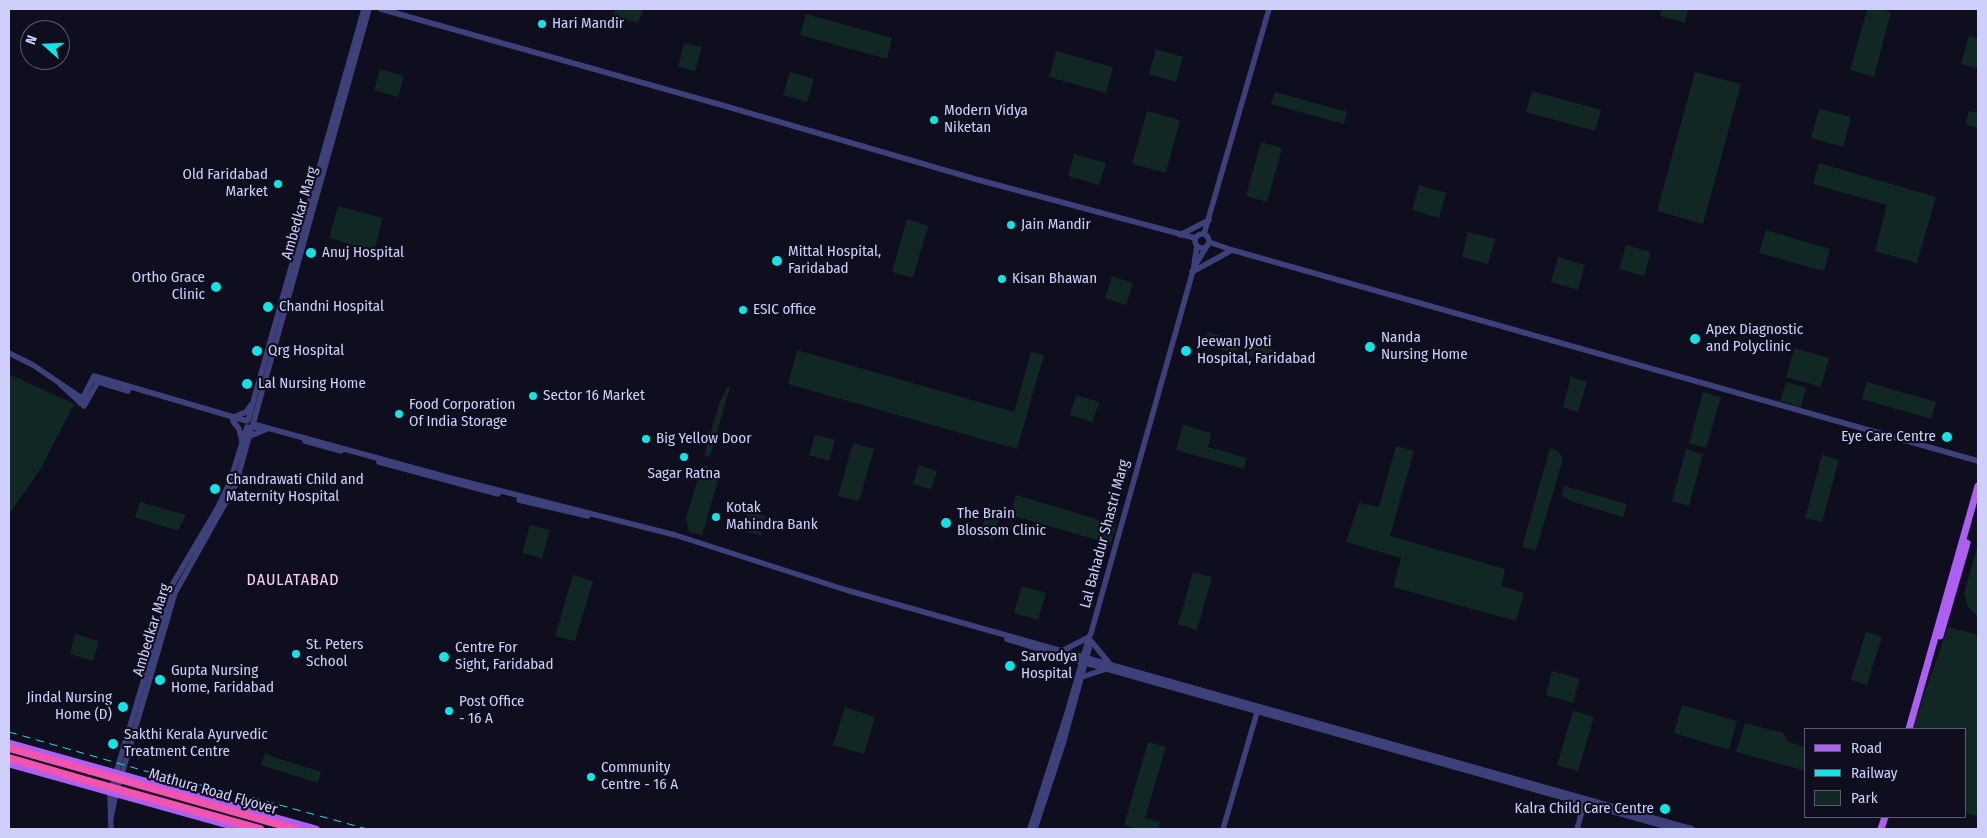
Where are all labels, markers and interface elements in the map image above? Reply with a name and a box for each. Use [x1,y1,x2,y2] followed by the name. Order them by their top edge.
[552,15,624,33] place label: Hari Mandir
[536,18,548,30] marker: Hari Mandir
[20,20,70,70] north arrow
[22,33,41,47] text: N
[944,102,1028,137] place label: Modern Vidya Niketan
[928,114,940,126] marker: Modern Vidya Niketan
[278,164,322,262] street label: Ambedkar Marg
[182,166,268,201] place label: Old Faridabad Market
[272,178,284,190] marker: Old Faridabad Market
[1021,216,1091,234] place label: Jain Mandir
[1005,219,1017,231] marker: Jain Mandir
[788,243,881,278] place label: Mittal Hospital, Faridabad
[322,244,404,262] place label: Anuj Hospital
[304,246,318,260] marker: Anuj Hospital
[770,254,784,268] marker: Mittal Hospital, Faridabad
[132,269,205,304] place label: Ortho Grace Clinic
[1012,270,1097,288] place label: Kisan Bhawan
[996,273,1008,285] marker: Kisan Bhawan
[209,280,223,294] marker: Ortho Grace Clinic
[279,298,384,316] place label: Chandni Hospital
[261,300,275,314] marker: Chandni Hospital
[753,301,816,319] place label: ESIC office
[737,304,749,316] marker: ESIC office
[1706,321,1803,356] place label: Apex Diagnostic and Polyclinic
[1381,329,1468,364] place label: Nanda Nursing Home
[1688,332,1702,346] marker: Apex Diagnostic and Polyclinic
[1197,333,1315,368] place label: Jeewan Jyoti Hospital, Faridabad
[1363,340,1377,354] marker: Nanda Nursing Home
[268,342,344,360] place label: Qrg Hospital
[250,344,264,358] marker: Qrg Hospital
[1179,344,1193,358] marker: Jeewan Jyoti Hospital, Faridabad
[258,375,366,393] place label: Lal Nursing Home
[240,377,254,391] marker: Lal Nursing Home
[543,387,645,405] place label: Sector 16 Market
[527,390,539,402] marker: Sector 16 Market
[409,396,515,431] place label: Food Corporation Of India Storage
[393,408,405,420] marker: Food Corporation Of India Storage
[1841,428,1936,446] place label: Eye Care Centre
[656,430,751,448] place label: Big Yellow Door
[1940,430,1954,444] marker: Eye Care Centre
[640,433,652,445] marker: Big Yellow Door
[678,451,690,463] marker: Sagar Ratna
[1076,458,1134,610] street label: Lal Bahadur Shastri Marg
[647,465,721,483] place label: Sagar Ratna
[226,471,364,506] place label: Chandrawati Child and Maternity Hospital
[208,482,222,496] marker: Chandrawati Child and Maternity Hospital
[726,499,818,534] place label: Kotak Mahindra Bank
[957,505,1046,540] place label: The Brain Blossom Clinic
[710,511,722,523] marker: Kotak Mahindra Bank
[939,516,953,530] marker: The Brain Blossom Clinic
[245,571,341,591] district label: DAULATABAD
[129,582,175,678] street label: Ambedkar Marg
[306,636,363,671] place label: St. Peters School
[455,639,553,674] place label: Centre For Sight, Faridabad
[290,648,302,660] marker: St. Peters School
[1021,648,1077,683] place label: Sarvodya Hospital
[437,650,451,664] marker: Centre For Sight, Faridabad
[1003,659,1017,673] marker: Sarvodya Hospital
[171,662,274,697] place label: Gupta Nursing Home, Faridabad
[153,673,167,687] marker: Gupta Nursing Home, Faridabad
[26,689,112,724] place label: Jindal Nursing Home (D)
[459,693,525,728] place label: Post Office - 16 A
[116,700,130,714] marker: Jindal Nursing Home (D)
[443,705,455,717] marker: Post Office - 16 A
[124,726,268,761] place label: Sakthi Kerala Ayurvedic Treatment Centre
[1804,728,1967,818] legend
[106,737,120,751] marker: Sakthi Kerala Ayurvedic Treatment Centre
[1851,739,1882,757] text: Road
[601,759,678,794] place label: Community Centre - 16 A
[1851,764,1898,782] text: Railway
[147,765,279,819] street label: Mathura Road Flyover
[585,771,597,783] marker: Community Centre - 16 A
[1851,789,1878,807] text: Park
[1514,800,1654,818] place label: Kalra Child Care Centre
[1658,802,1672,816] marker: Kalra Child Care Centre

